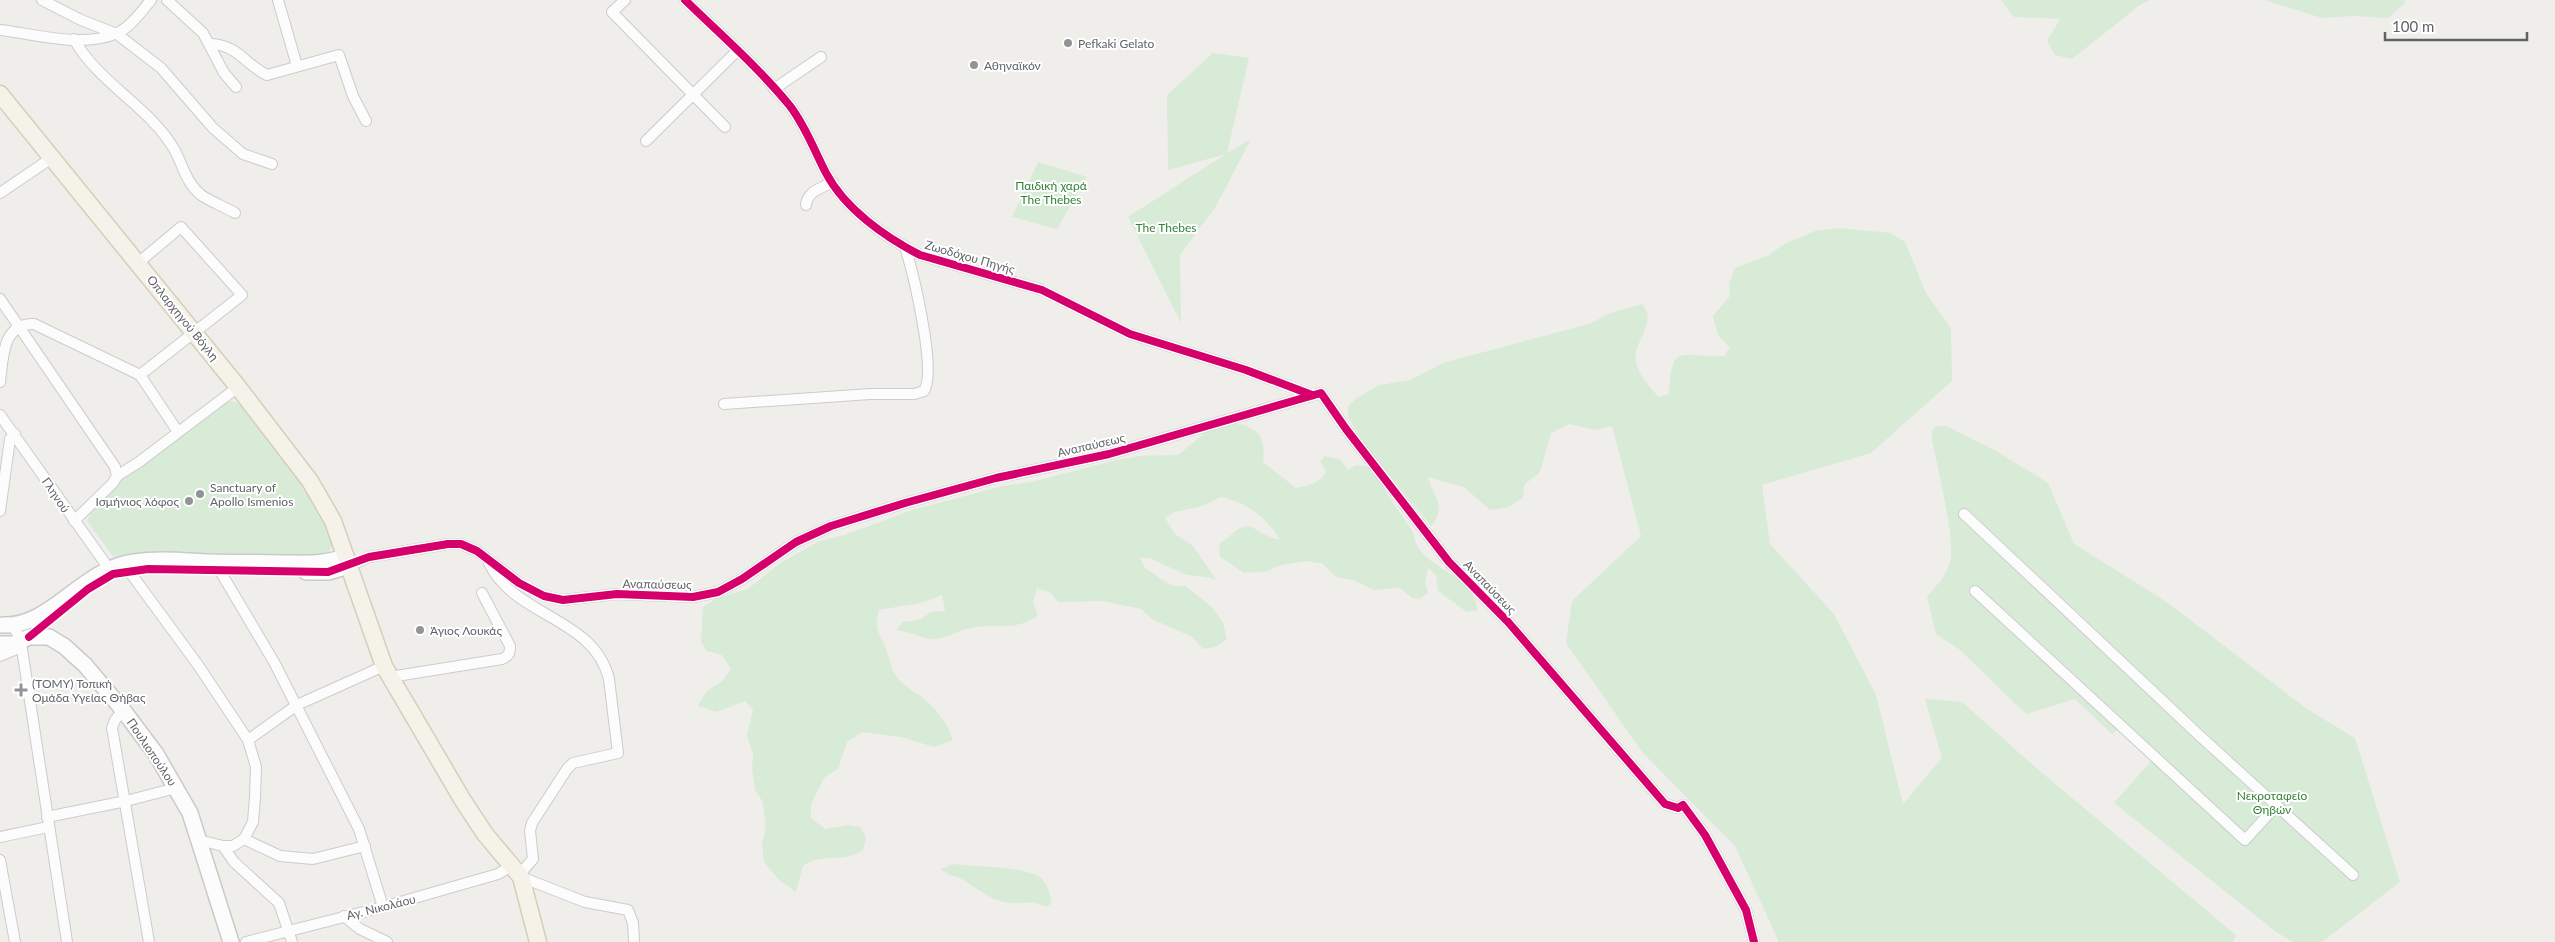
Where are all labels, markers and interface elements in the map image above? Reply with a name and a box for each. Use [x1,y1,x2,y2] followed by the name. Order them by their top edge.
[2385,10,2528,42] scale bar
[2392,17,2434,35] text: 100 m
[1078,36,1155,51] place label: Pefkaki Gelato
[1062,37,1074,49] marker: Pefkaki Gelato
[984,58,1041,73] place label: Αθηναϊκόν
[968,59,980,71] marker: Αθηναϊκόν
[1015,178,1088,207] park label: Παιδική χαρά The Thebes
[1136,220,1197,235] park label: The Thebes
[923,237,1017,277] street label: Ζωοδόχου Πηγής
[144,272,222,364] street label: Οπλαρχηγού Βόγλη
[1056,430,1127,460] street label: Αναπαύσεως
[39,475,73,515] street label: Γληνού
[210,480,293,509] place label: Sanctuary of Apollo Ismenios
[194,488,206,500] marker: Sanctuary of Apollo Ismenios
[96,494,179,509] place label: Ισμήνιος λόφος
[183,495,195,507] marker: Ισμήνιος λόφος
[1461,557,1520,617] street label: Αναπαύσεως
[622,576,692,592] street label: Αναπαύσεως
[430,623,502,638] place label: Άγιος Λουκάς
[414,624,426,636] marker: Άγιος Λουκάς
[32,676,146,705] place label: (ΤΟΜΥ) Τοπική Ομάδα Υγείας Θήβας
[14,683,28,697] marker: (ΤΟΜΥ) Τοπική Ομάδα Υγείας Θήβας
[124,715,180,789] street label: Πουλιοπούλου
[2237,788,2307,817] park label: Νεκροταφείο Θηβών
[345,891,417,923] street label: Αγ. Νικολάου

